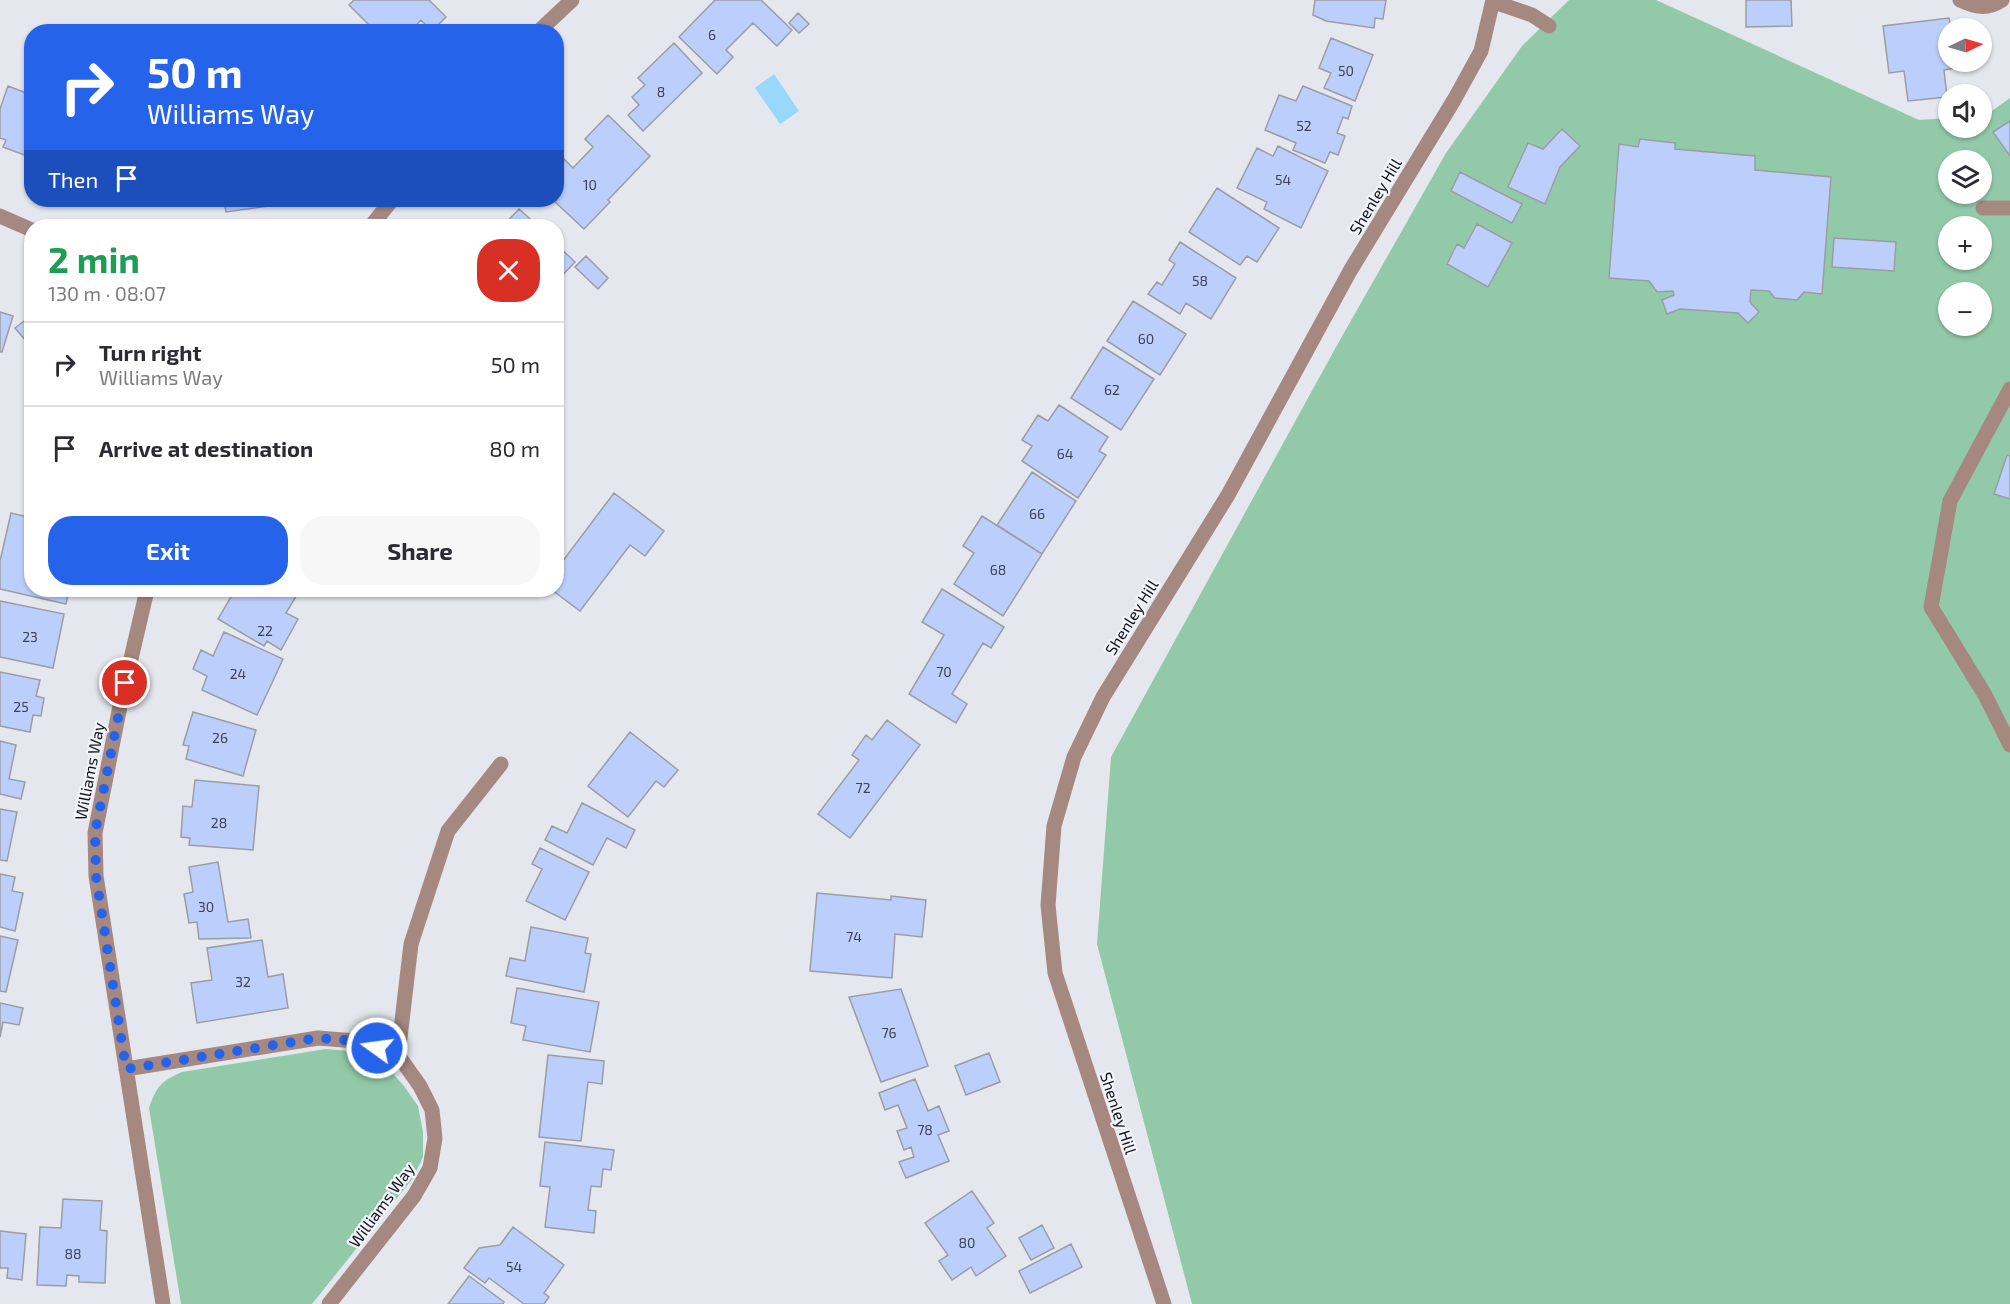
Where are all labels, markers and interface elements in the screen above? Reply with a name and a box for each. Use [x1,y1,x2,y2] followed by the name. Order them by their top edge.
[1938,18,1992,72] north arrow
[1938,18,1992,336] map controls
[708,26,716,43] house number: 6
[147,46,243,96] text: 50 m
[48,48,126,126] icon: right
[1338,62,1354,79] house number: 50
[657,83,665,100] house number: 8
[1938,84,1992,138] button: sound
[147,97,314,129] text: Williams Way
[1296,117,1312,134] house number: 52
[1938,150,1992,204] button: layers
[1345,154,1405,237] street label: Shenley Hill
[110,162,143,195] icon: arrive
[48,166,98,192] text: Then
[1275,171,1291,188] house number: 54
[583,176,597,193] house number: 10
[1938,216,1992,270] button: +
[48,237,140,280] text: 2 min
[477,239,540,302] button: close
[1192,272,1208,289] house number: 58
[48,281,166,305] text: 130 m · 08:07
[1938,282,1992,336] button: −
[1138,330,1154,347] house number: 60
[99,339,201,365] text: Turn right
[48,348,81,381] icon: right
[491,351,540,377] text: 50 m
[99,365,223,389] text: Williams Way
[1104,381,1120,398] house number: 62
[48,432,81,465] icon: arrive
[99,435,313,461] text: Arrive at destination
[489,435,540,461] text: 80 m
[1057,445,1073,462] house number: 64
[1029,505,1045,522] house number: 66
[48,516,288,585] button: Exit
[300,516,540,585] button: Share
[990,561,1006,578] house number: 68
[1100,576,1162,658] street label: Shenley Hill
[257,622,273,639] house number: 22
[22,628,38,645] house number: 23
[99,657,150,708] pin
[936,663,952,680] house number: 70
[230,665,246,682] house number: 24
[108,666,141,699] icon: arrive
[13,698,29,715] house number: 25
[70,720,108,821] street label: Williams Way
[212,729,228,746] house number: 26
[855,779,871,796] house number: 72
[211,814,227,831] house number: 28
[198,898,214,915] house number: 30
[846,928,862,945] house number: 74
[235,973,251,990] house number: 32
[345,1016,409,1080] position arrow
[881,1024,897,1041] house number: 76
[1097,1070,1141,1157] street label: Shenley Hill
[917,1121,933,1138] house number: 78
[344,1159,418,1251] street label: Williams Way
[959,1234,975,1251] house number: 80
[65,1245,82,1262] house number: 88
[506,1258,522,1275] house number: 54

